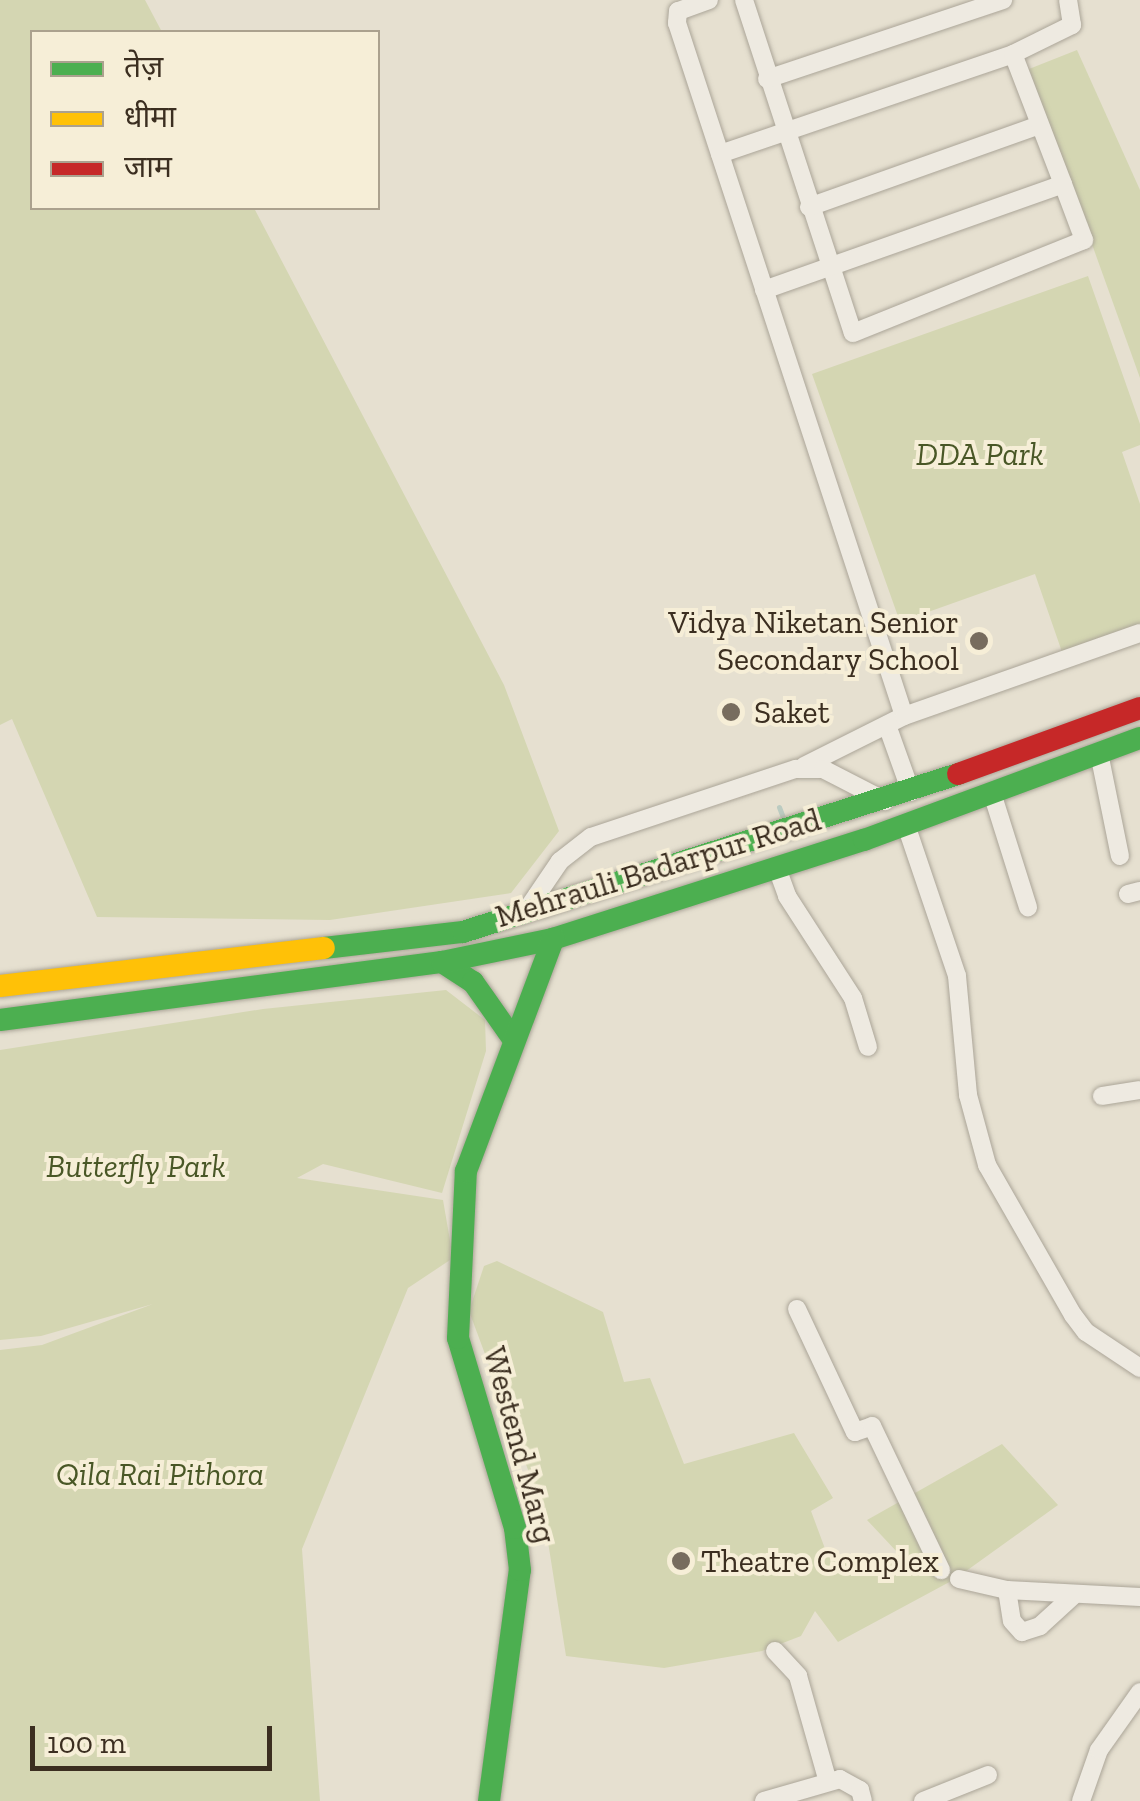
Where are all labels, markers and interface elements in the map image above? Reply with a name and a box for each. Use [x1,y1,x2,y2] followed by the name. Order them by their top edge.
[30,30,380,210] legend
[124,49,163,85] text: तेज़
[124,99,176,135] text: धीमा
[124,149,172,185] text: जाम
[916,435,1044,473] park label: DDA Park
[668,604,959,679] place label: Vidya Niketan Senior Secondary School
[968,630,990,652] marker: Vidya Niketan Senior Secondary School
[754,693,830,731] place label: Saket
[718,699,744,725] marker: Saket
[491,800,825,936] street label: Mehrauli Badarpur Road
[46,1147,226,1185] park label: Butterfly Park
[475,1343,565,1547] street label: Westend Marg
[56,1455,264,1493] park label: Qila Rai Pithora
[701,1542,939,1580] place label: Theatre Complex
[670,1550,692,1572] marker: Theatre Complex
[35,1706,278,1768] scale bar
[47,1725,126,1761] text: 100 m

